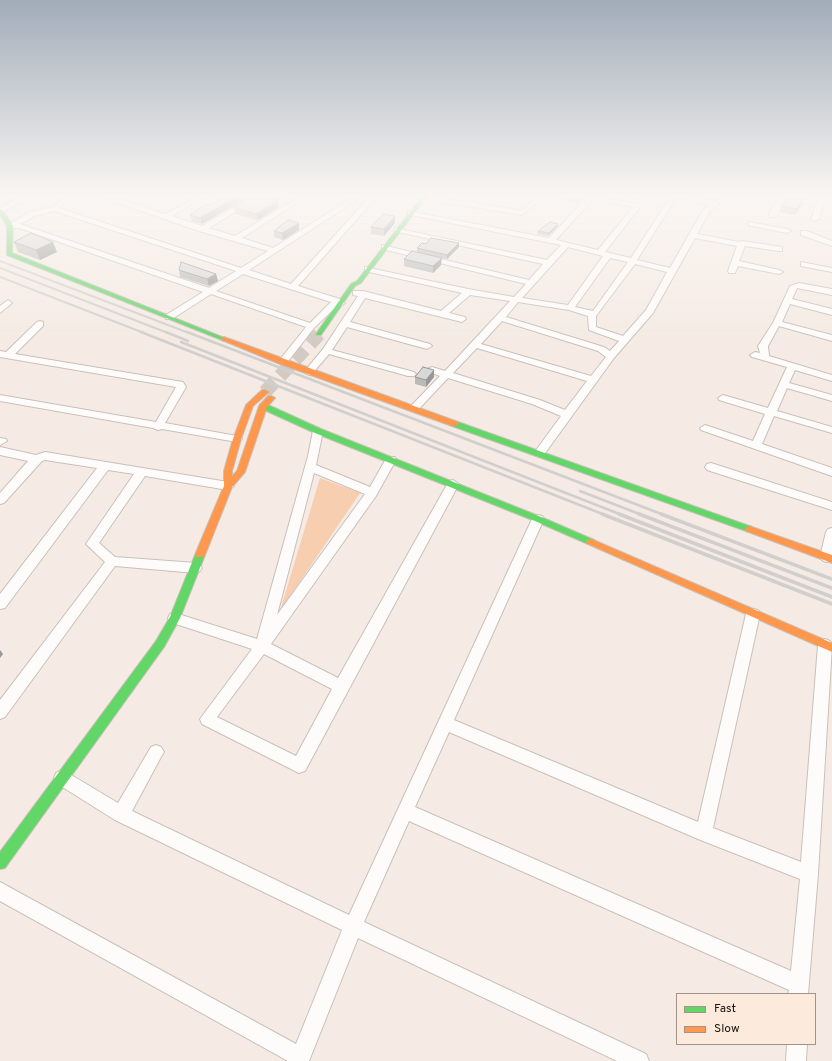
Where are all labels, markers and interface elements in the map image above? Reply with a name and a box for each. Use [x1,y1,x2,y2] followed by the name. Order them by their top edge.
[676,993,816,1045] legend
[714,1001,736,1017] text: Fast
[714,1021,740,1037] text: Slow

